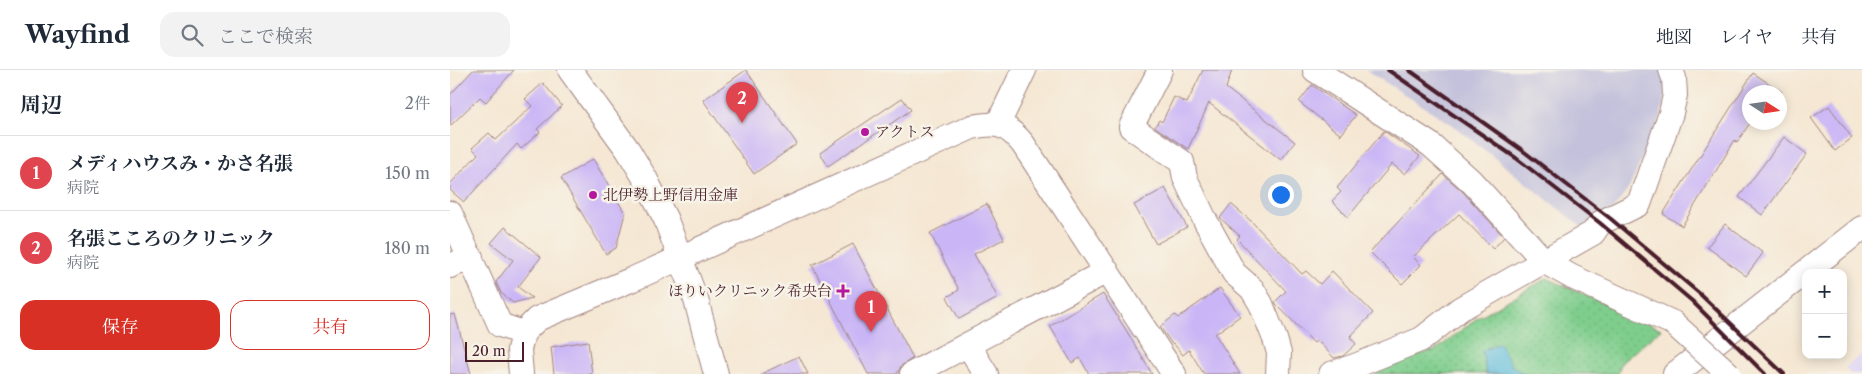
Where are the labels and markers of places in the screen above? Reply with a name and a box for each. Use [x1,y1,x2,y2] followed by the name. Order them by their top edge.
[726,82,758,123] pin: 2
[875,122,934,141] place label: アクトス
[859,126,871,138] marker: アクトス
[603,185,738,204] place label: 北伊勢上野信用金庫
[587,189,599,201] marker: 北伊勢上野信用金庫
[668,281,832,300] place label: ほりいクリニック希央台
[836,284,850,298] marker: ほりいクリニック希央台
[855,291,887,332] pin: 1

